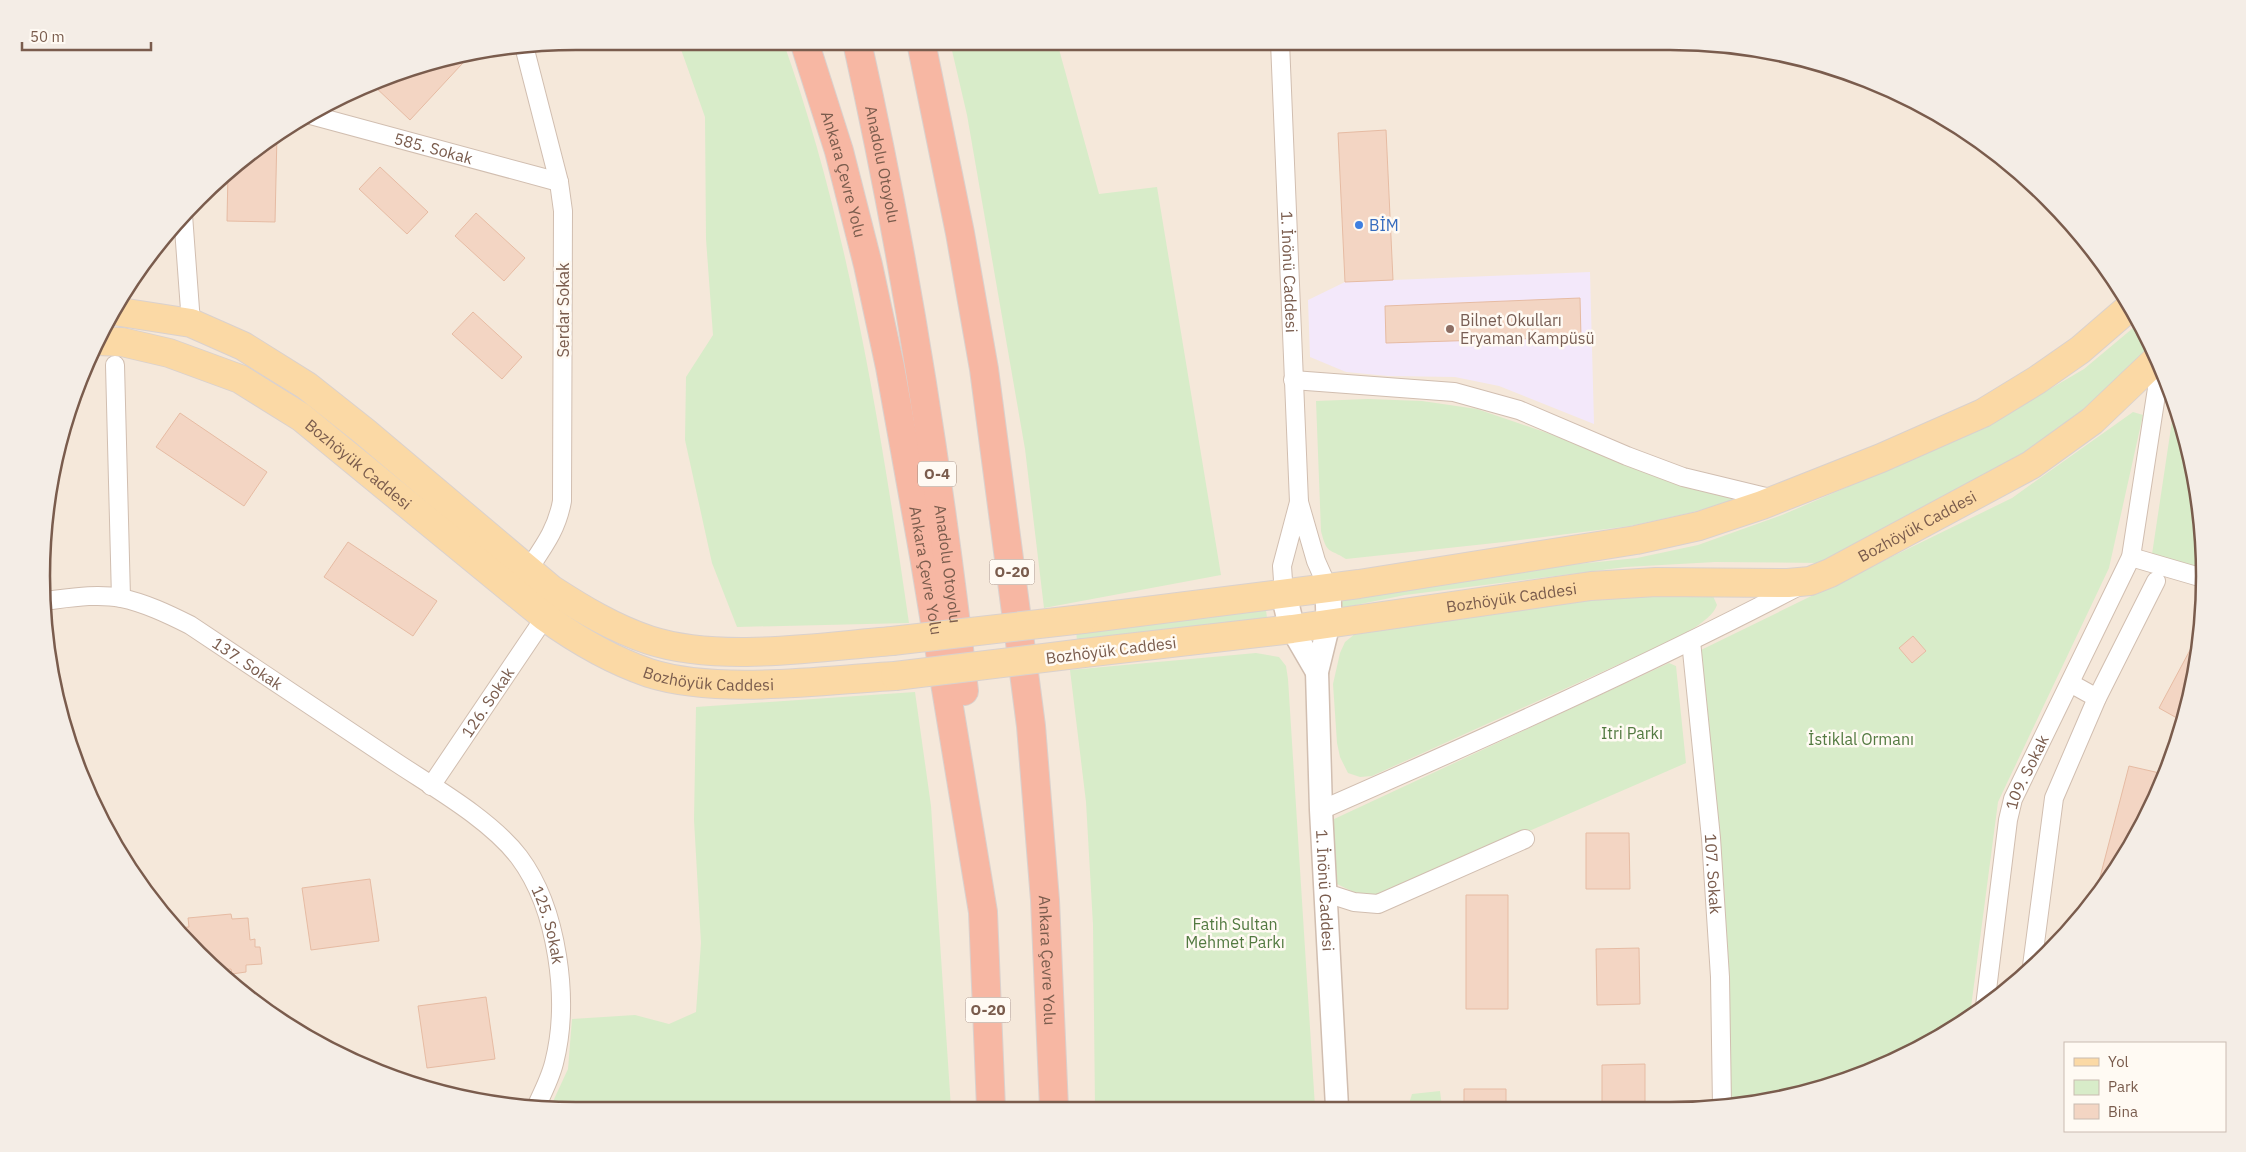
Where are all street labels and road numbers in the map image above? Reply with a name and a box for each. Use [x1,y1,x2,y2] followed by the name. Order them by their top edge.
[861,104,904,225] street label: Anadolu Otoyolu
[817,108,871,239] street label: Ankara Çevre Yolu
[392,128,476,168] street label: 585. Sokak
[1277,211,1302,333] street label: 1. İnönü Caddesi
[553,262,573,357] street label: Serdar Sokak
[301,415,416,514] street label: Bozhöyük Caddesi
[918,462,956,486] road number: O-4
[1854,486,1980,566] street label: Bozhöyük Caddesi
[930,503,966,624] street label: Anadolu Otoyolu
[905,504,947,636] street label: Ankara Çevre Yolu
[990,560,1034,584] road number: O-20
[1445,578,1578,617] street label: Bozhöyük Caddesi
[1044,632,1178,668] street label: Bozhöyük Caddesi
[209,633,287,694] street label: 137. Sokak
[640,662,774,695] street label: Bozhöyük Caddesi
[457,663,519,741] street label: 126. Sokak
[2001,731,2053,811] street label: 109. Sokak
[1312,829,1339,952] street label: 1. İnönü Caddesi
[1701,833,1726,915] street label: 107. Sokak
[527,882,568,966] street label: 125. Sokak
[1035,895,1060,1026] street label: Ankara Çevre Yolu
[966,998,1010,1022] road number: O-20

